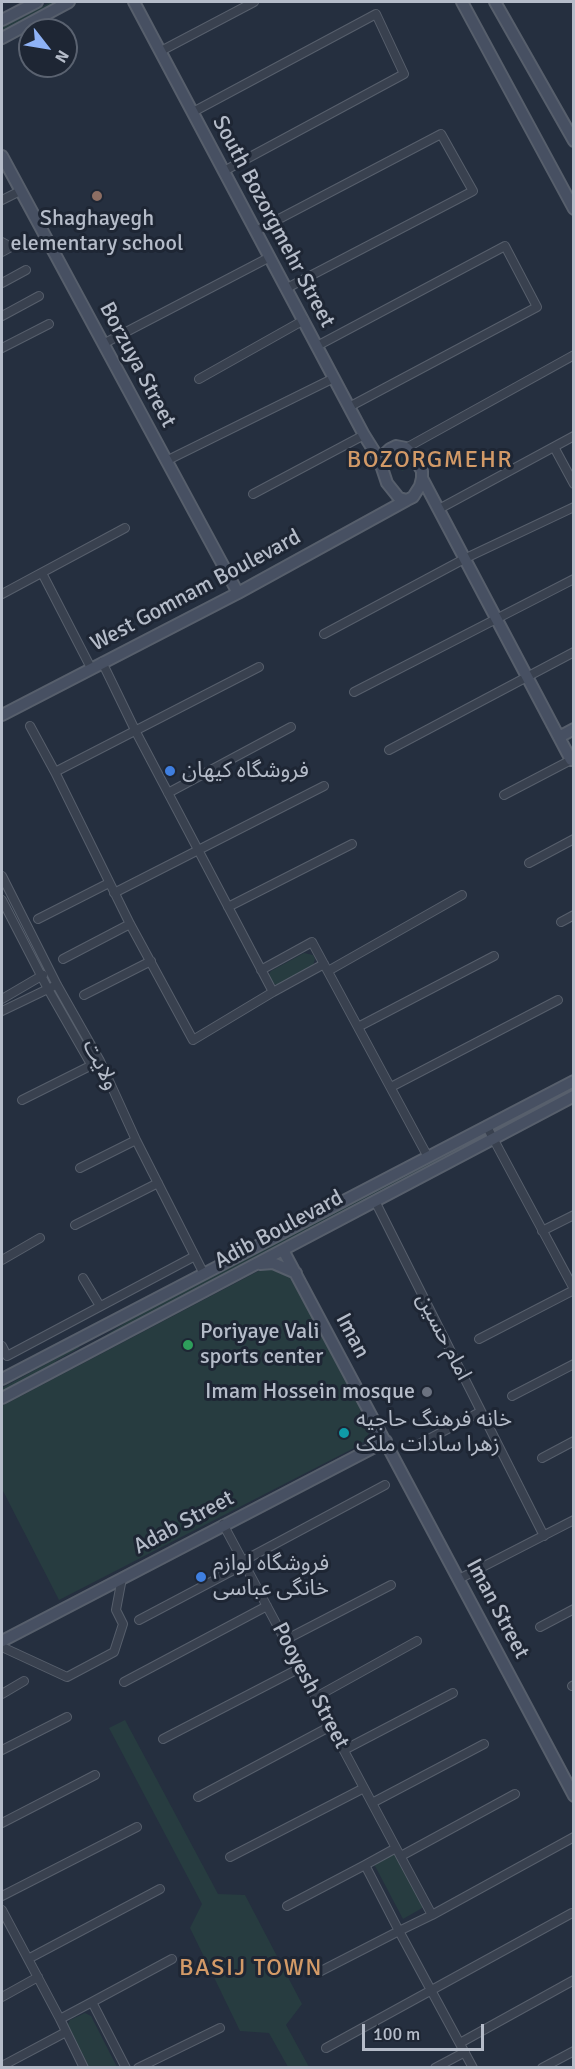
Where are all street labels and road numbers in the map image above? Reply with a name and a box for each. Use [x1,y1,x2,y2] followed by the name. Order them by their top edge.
[206,112,340,332] street label: South Bozorgmehr Street
[93,298,181,432] street label: Borzuya Street
[86,524,306,658] street label: West Gomnam Boulevard
[76,1035,124,1095] street label: ولایت
[210,1185,348,1275] street label: Adib Boulevard
[410,1289,476,1385] street label: امام حسین
[329,1309,375,1363] street label: Iman
[129,1486,239,1560] street label: Adab Street
[460,1555,534,1663] street label: Iman Street
[266,1618,354,1754] street label: Pooyesh Street

